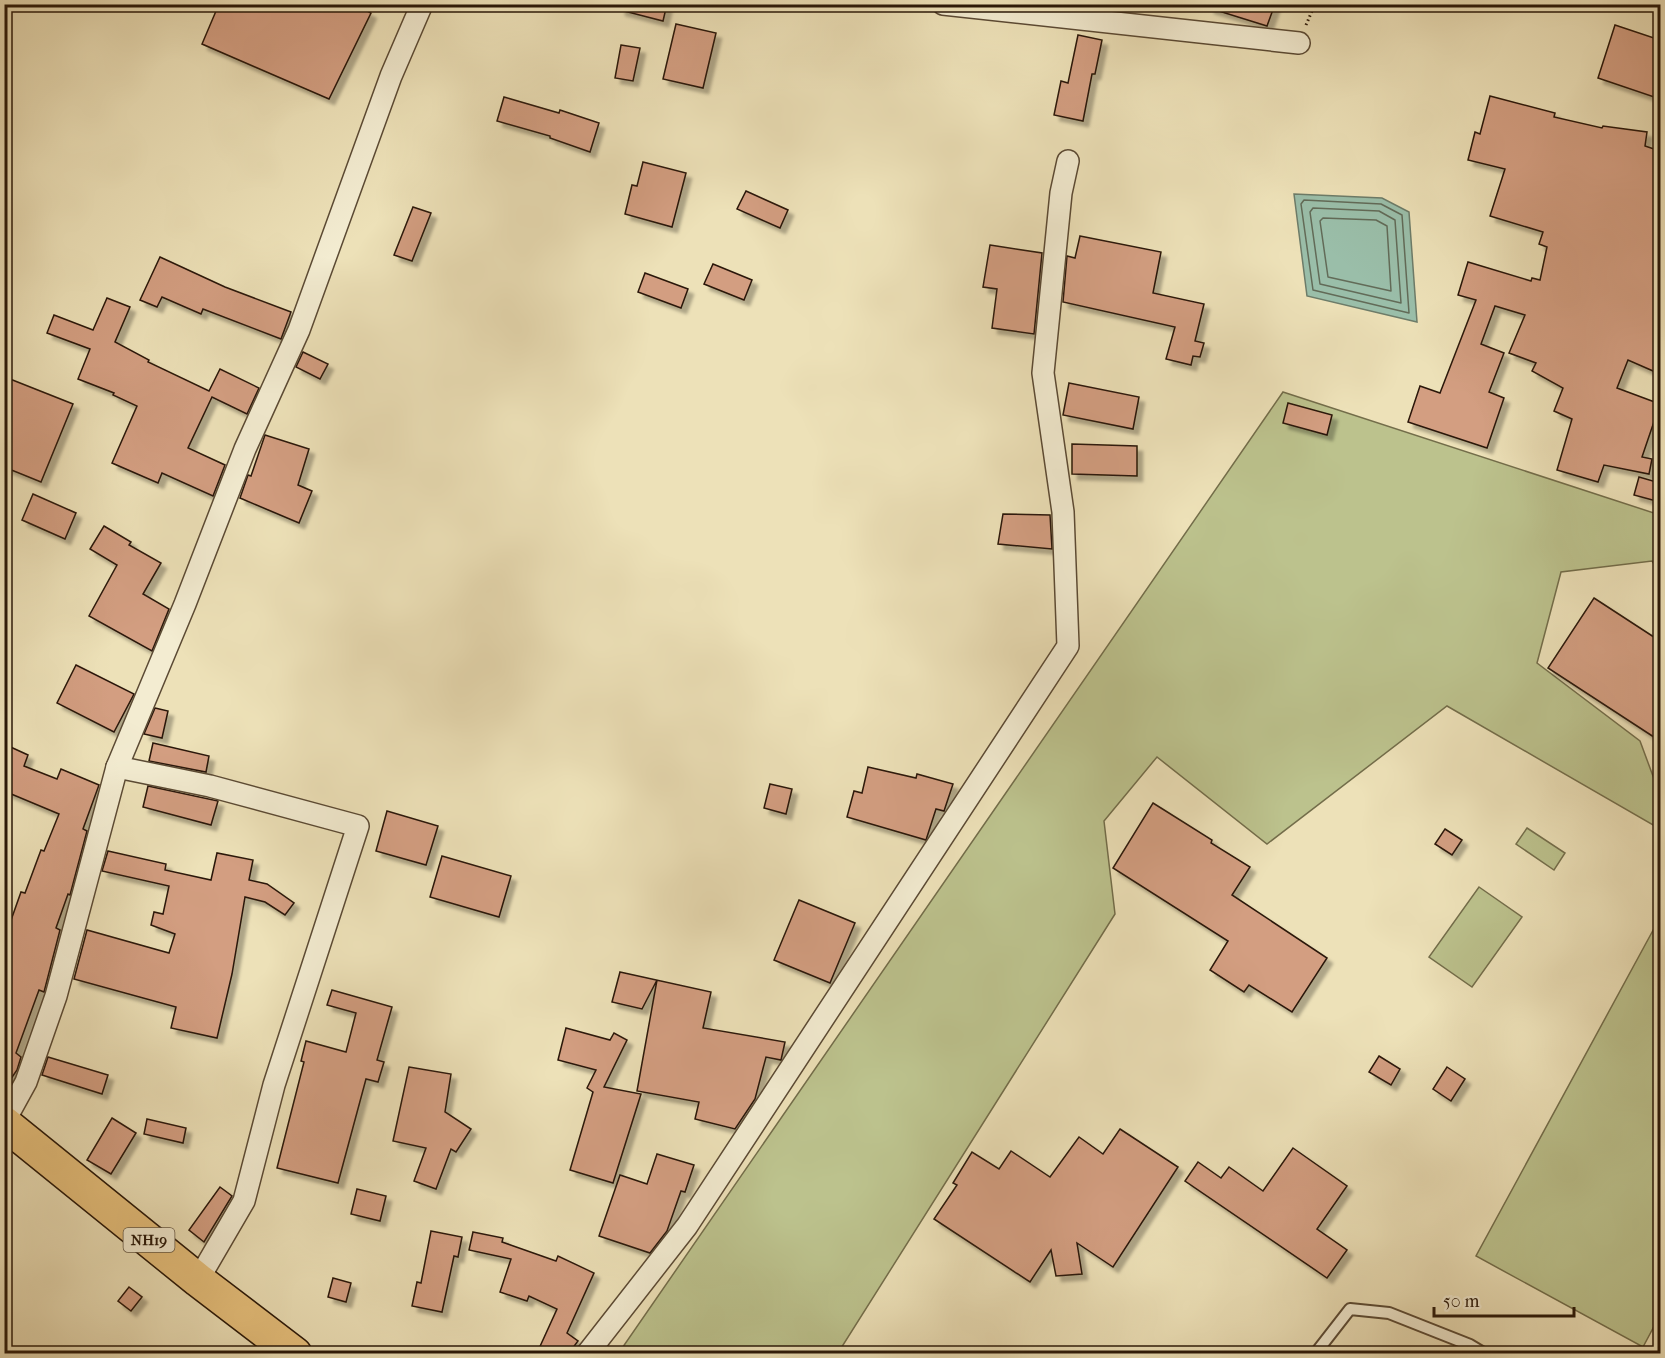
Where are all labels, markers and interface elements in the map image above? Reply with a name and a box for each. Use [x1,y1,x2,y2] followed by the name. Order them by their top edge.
[124,1228,174,1252] road number: NH19
[1434,1280,1574,1318] scale bar
[1443,1291,1480,1312] text: 50 m

